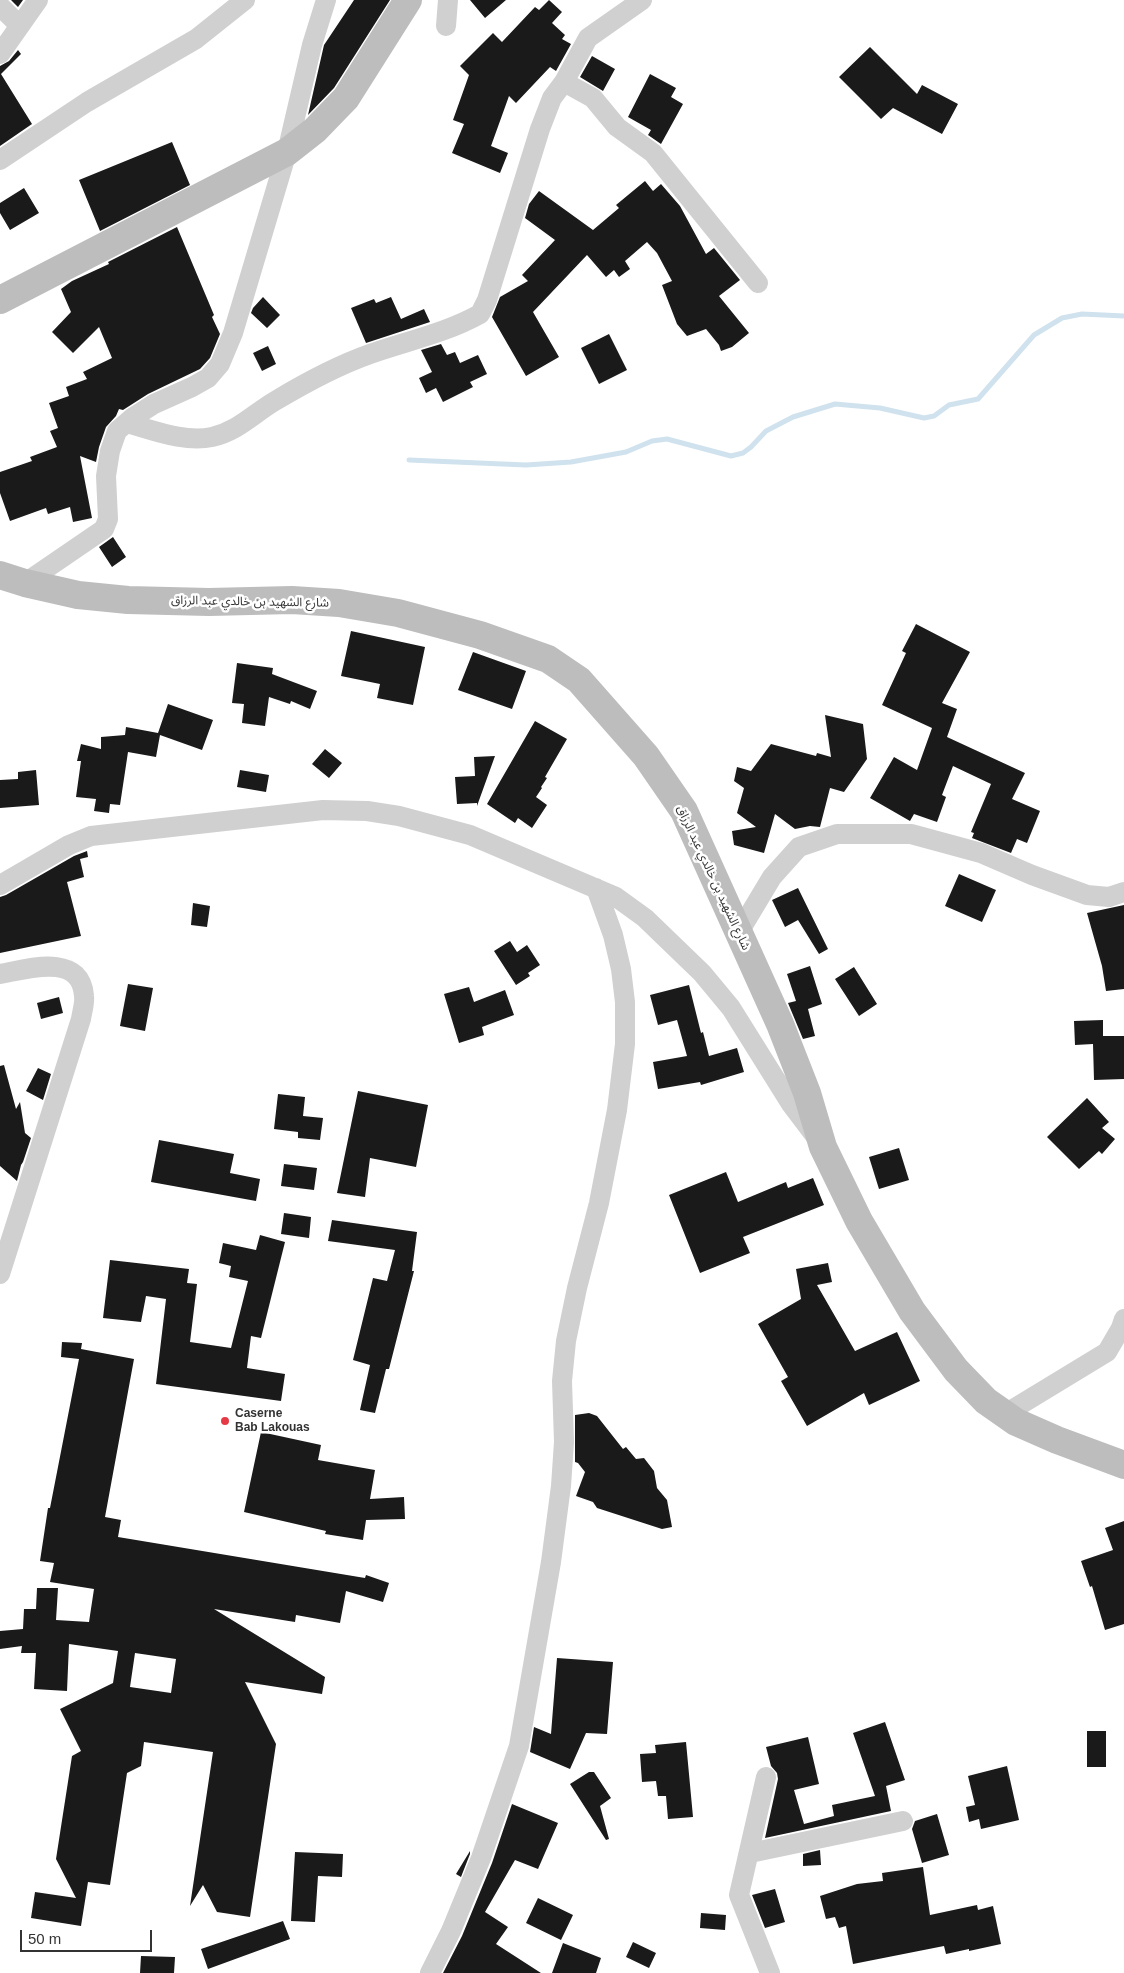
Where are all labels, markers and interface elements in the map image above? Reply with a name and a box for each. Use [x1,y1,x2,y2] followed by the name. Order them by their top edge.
[171,593,329,611] street label: شارع الشهيد بن خالدي عبد الرزاق
[673,803,753,953] street label: شارع الشهيد بن خالدي عبد الرزاق
[235,1407,310,1435] place label: Caserne Bab Lakouas
[219,1415,231,1427] marker: Caserne Bab Lakouas
[22,1920,155,1952] scale bar
[28,1930,61,1947] text: 50 m

